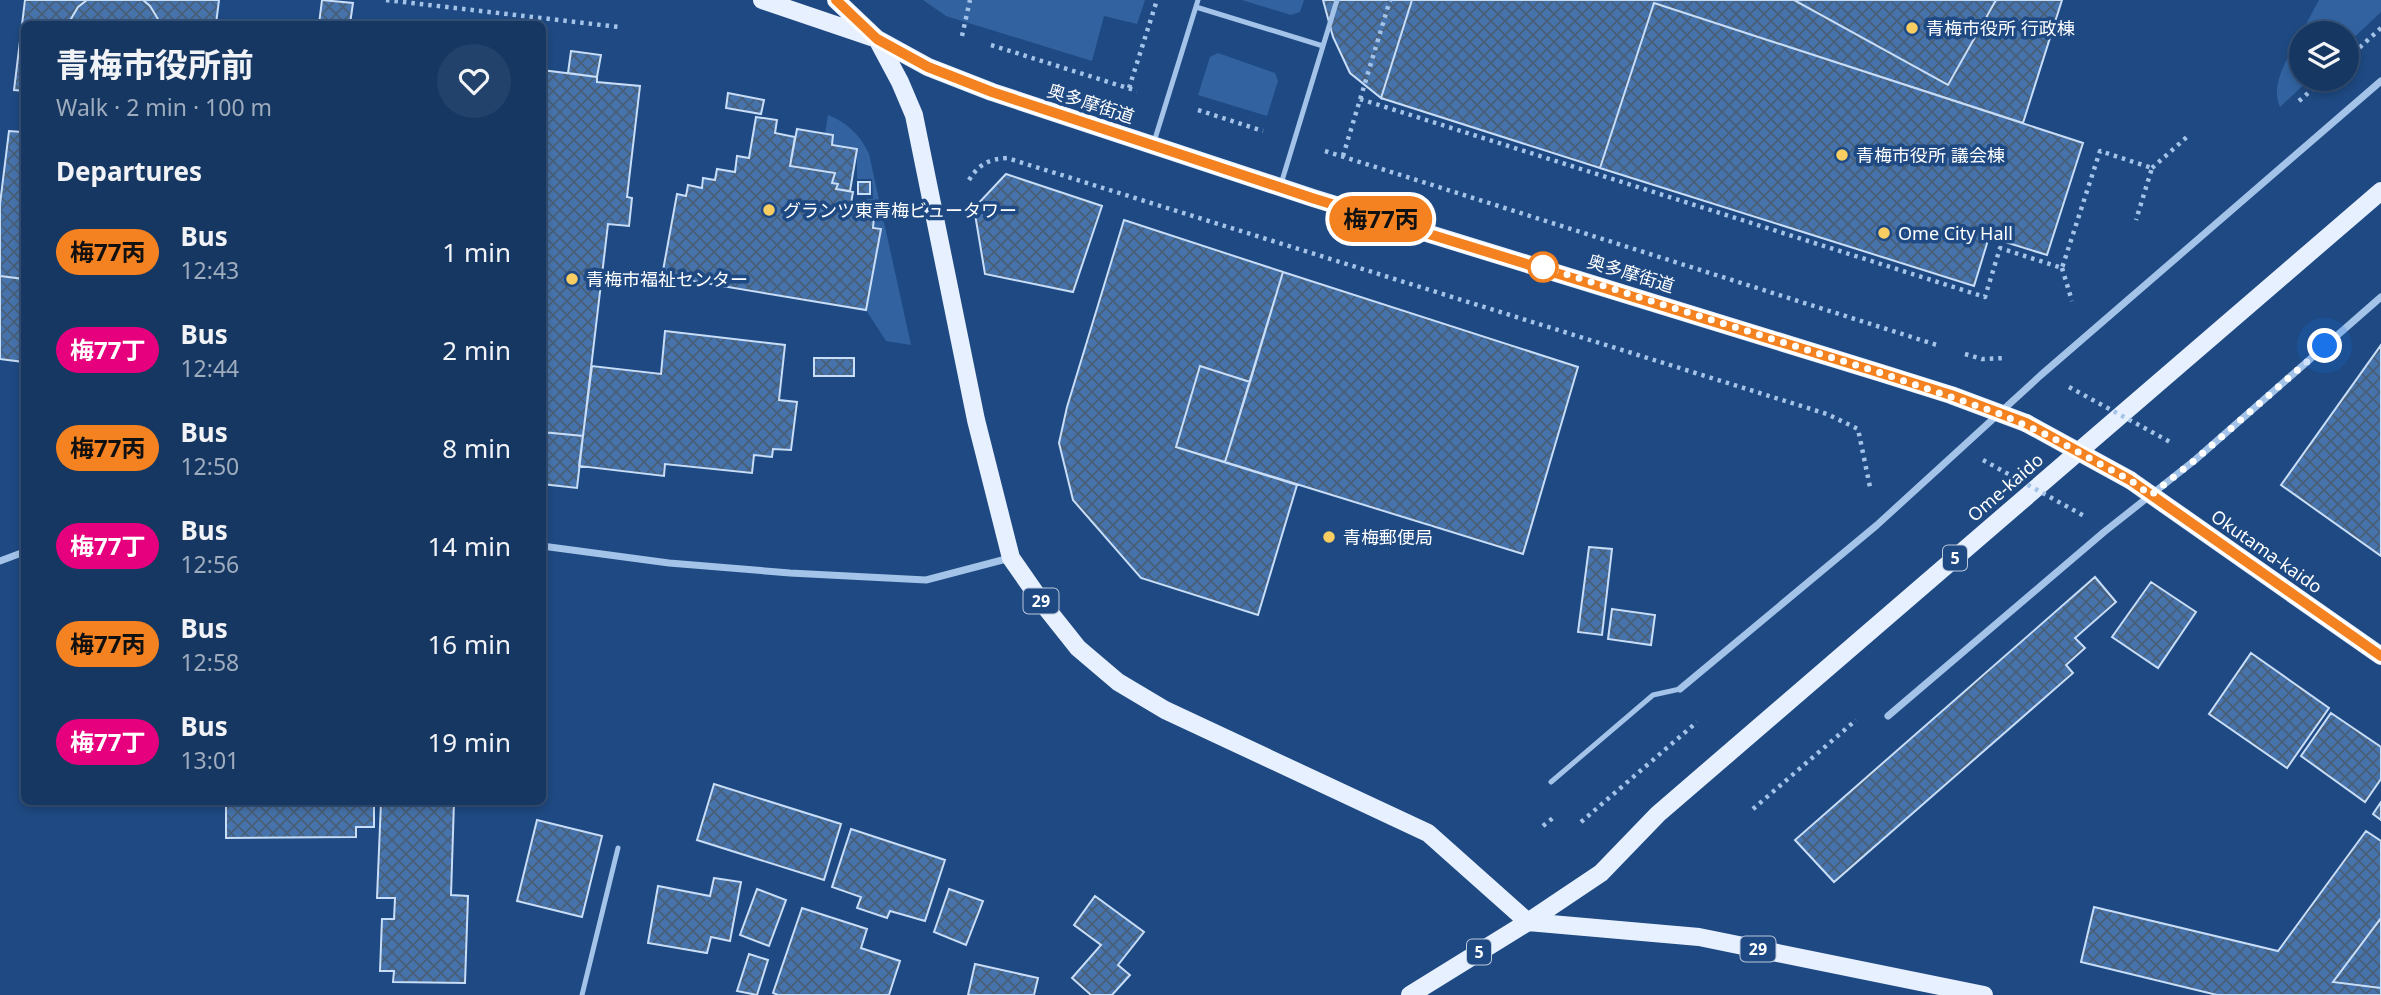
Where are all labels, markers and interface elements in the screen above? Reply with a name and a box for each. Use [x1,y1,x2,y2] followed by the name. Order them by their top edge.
[1926,16,2075,40] place label: 青梅市役所 行政棟
[1904,20,1920,36] marker: 青梅市役所 行政棟
[2289,21,2359,91] map controls
[2289,21,2359,91] button: layers
[56,42,254,87] text: 青梅市役所前
[437,44,511,118] button: heart
[1044,78,1138,128] street label: 奥多摩街道
[56,91,272,123] text: Walk · 2 min · 100 m
[1856,143,2005,167] place label: 青梅市役所 議会棟
[1834,147,1850,163] marker: 青梅市役所 議会棟
[56,153,202,189] text: Departures
[1332,196,1430,242] line badge: 梅77丙
[783,198,1017,222] place label: グランツ東青梅ビュータワー
[761,202,777,218] marker: グランツ東青梅ビュータワー
[1343,202,1419,235] text: 梅77丙
[180,218,228,254] text: Bus
[1898,221,2013,245] place label: Ome City Hall
[1876,225,1892,241] marker: Ome City Hall
[442,234,511,270] text: 1 min
[70,235,145,268] text: 梅77丙
[1584,248,1678,298] street label: 奥多摩街道
[1528,252,1558,282] unlabelled marker
[180,254,239,286] text: 12:43
[586,267,748,291] place label: 青梅市福祉センター
[564,271,580,287] marker: 青梅市福祉センター
[180,316,228,352] text: Bus
[2307,328,2342,363] your location
[442,332,511,368] text: 2 min
[70,333,145,366] text: 梅77丁
[180,352,239,384] text: 12:44
[180,414,228,450] text: Bus
[442,430,511,466] text: 8 min
[70,431,145,464] text: 梅77丙
[1962,447,2048,527] street label: Ome-kaido
[180,450,239,482] text: 12:50
[2207,504,2327,598] street label: Okutama-kaido
[180,512,228,548] text: Bus
[1343,525,1433,549] place label: 青梅郵便局
[427,528,511,564] text: 14 min
[70,529,145,562] text: 梅77丁
[1321,529,1337,545] marker: 青梅郵便局
[1943,545,1967,570] road number: 5
[180,548,239,580] text: 12:56
[1024,588,1058,614] road number: 29
[180,610,228,646] text: Bus
[427,626,511,662] text: 16 min
[70,627,145,660] text: 梅77丙
[180,646,239,678] text: 12:58
[180,708,228,744] text: Bus
[427,724,511,760] text: 19 min
[70,725,145,758] text: 梅77丁
[180,744,239,776] text: 13:01
[1740,937,1776,962] road number: 29
[1467,940,1491,964] road number: 5

